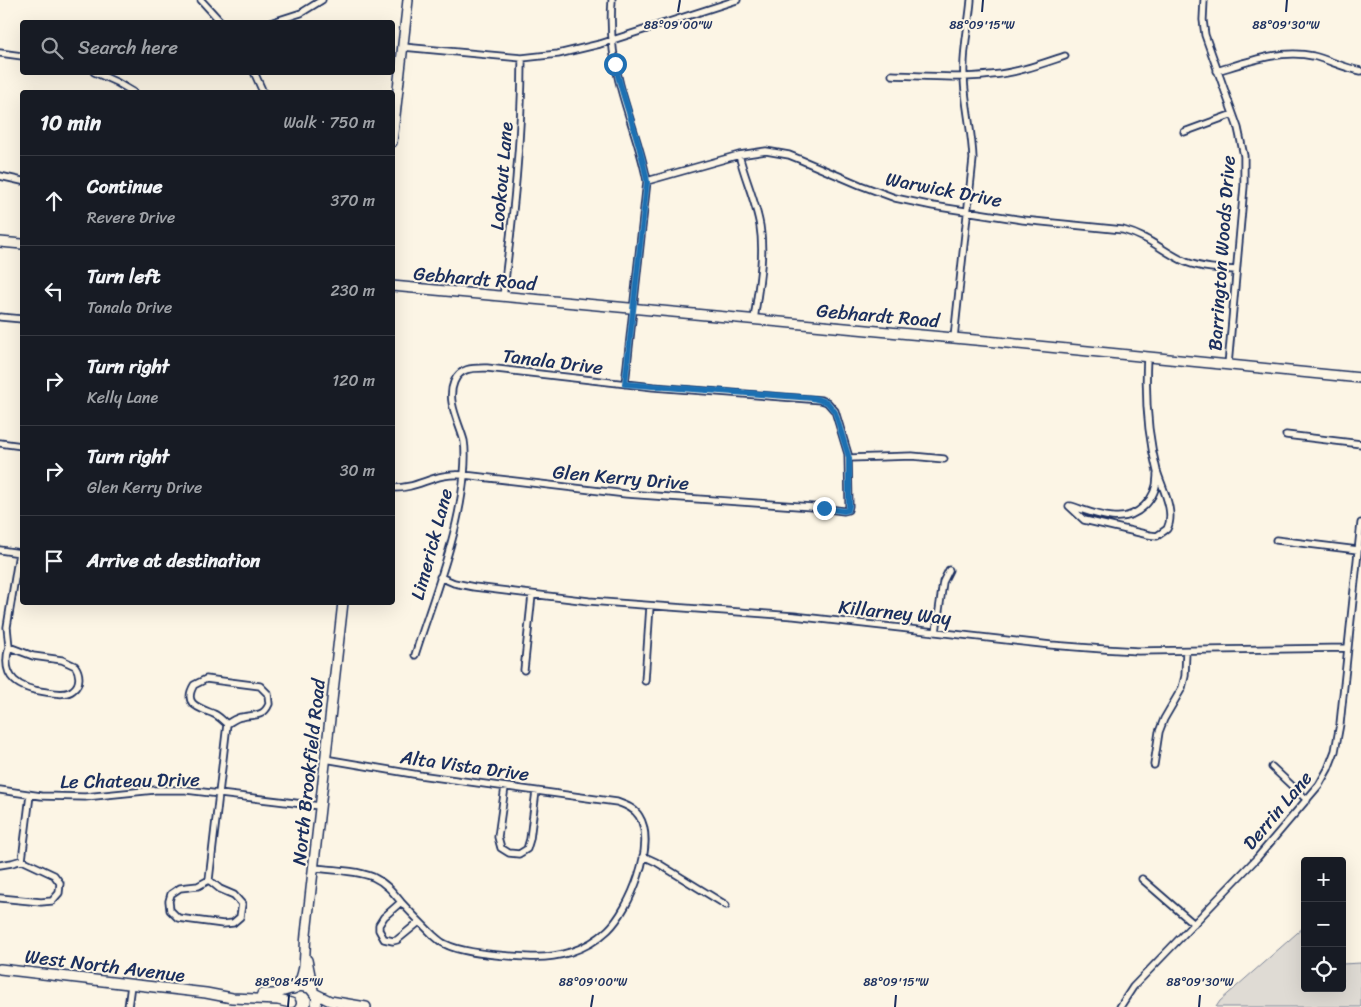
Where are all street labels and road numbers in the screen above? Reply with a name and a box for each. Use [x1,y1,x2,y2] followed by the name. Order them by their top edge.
[480,120,523,232] street label: Lookout Lane
[1198,154,1245,352] street label: Barrington Woods Drive
[883,162,1005,217] street label: Warwick Drive
[412,257,540,300] street label: Gebhardt Road
[815,294,943,337] street label: Gebhardt Road
[501,339,605,384] street label: Tanala Drive
[551,455,691,500] street label: Glen Kerry Drive
[401,484,462,604] street label: Limerick Lane
[837,590,953,635] street label: Killarney Way
[282,676,335,867] street label: North Brookfield Road
[397,740,532,791] street label: Alta Vista Drive
[60,763,200,798] street label: Le Chateau Drive
[1234,763,1321,858] street label: Derrin Lane
[23,939,187,992] street label: West North Avenue

